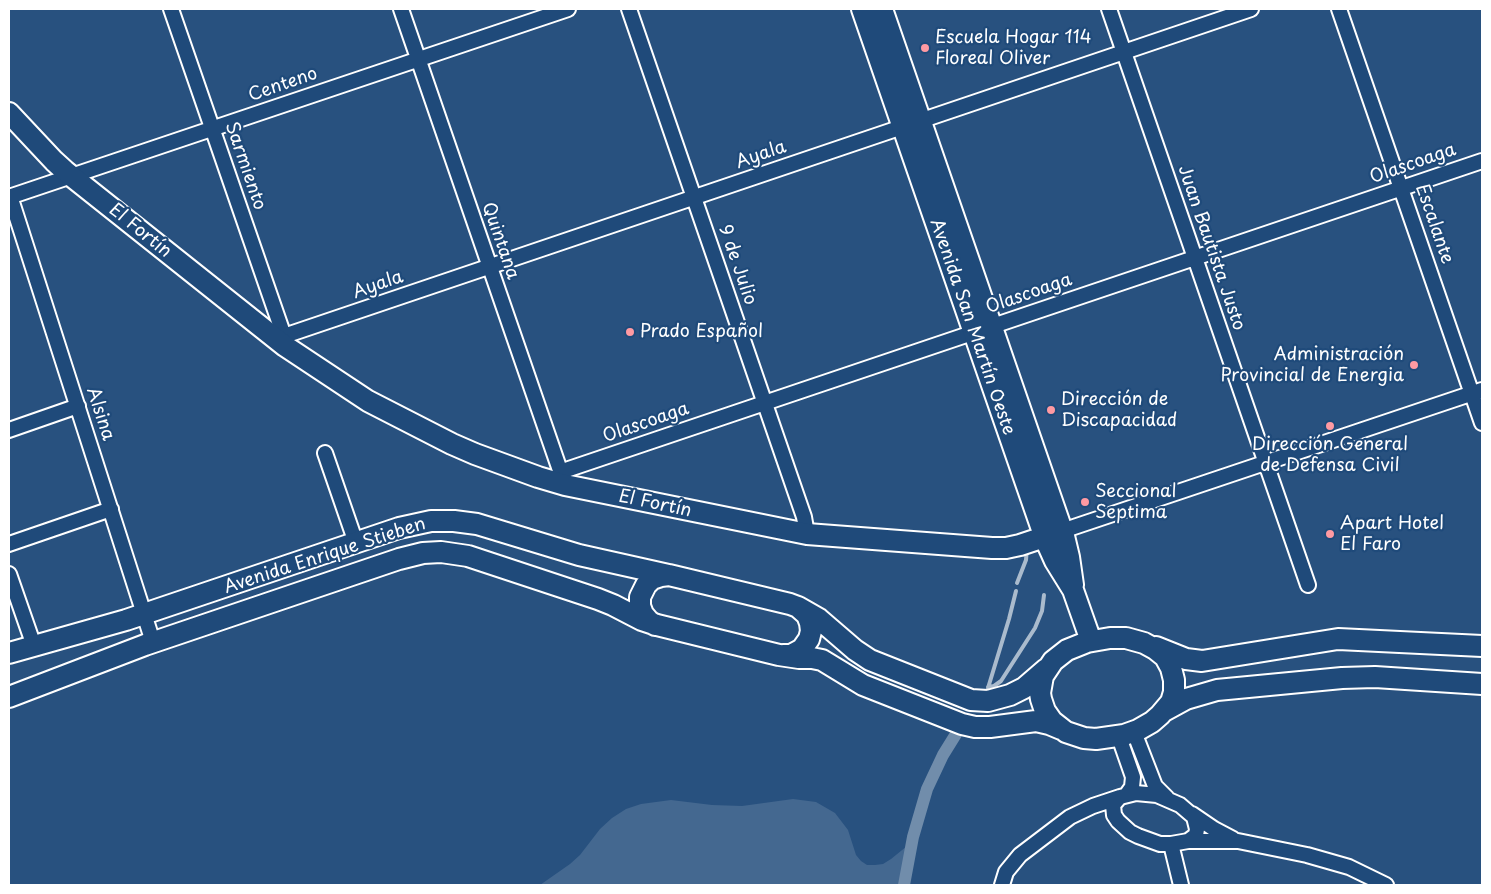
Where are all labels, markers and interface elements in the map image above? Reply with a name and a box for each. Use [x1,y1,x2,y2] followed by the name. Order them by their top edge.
[935,27,1092,70] place label: Escuela Hogar 114 Floreal Oliver
[919,42,931,54] marker: Escuela Hogar 114 Floreal Oliver
[246,63,320,107] street label: Centeno
[220,119,270,213] street label: Sarmiento
[733,136,789,174] street label: Ayala
[1367,139,1459,189] street label: Olascoaga
[1173,163,1249,333] street label: Juan Bautista Justo
[1410,181,1458,267] street label: Escalante
[104,199,176,263] street label: El Fortín
[477,200,523,282] street label: Quintana
[925,216,1019,438] street label: Avenida San Martín Oeste
[713,222,761,308] street label: 9 de Julio
[350,266,406,304] street label: Ayala
[983,269,1075,319] street label: Olascoaga
[640,321,763,343] place label: Prado Español
[624,326,636,338] marker: Prado Español
[1221,344,1404,386] place label: Administración Provincial de Energia
[1408,359,1420,371] marker: Administración Provincial de Energia
[81,385,119,443] street label: Alsina
[1061,389,1177,432] place label: Dirección de Discapacidad
[600,398,692,448] street label: Olascoaga
[1045,404,1057,416] marker: Dirección de Discapacidad
[1324,420,1336,432] marker: Dirección General de Defensa Civil
[1252,434,1408,476] place label: Dirección General de Defensa Civil
[1095,481,1176,524] place label: Seccional Septima
[617,486,693,522] street label: El Fortín
[1079,496,1091,508] marker: Seccional Septima
[221,513,429,599] street label: Avenida Enrique Stieben
[1340,513,1444,556] place label: Apart Hotel El Faro
[1324,528,1336,540] marker: Apart Hotel El Faro

